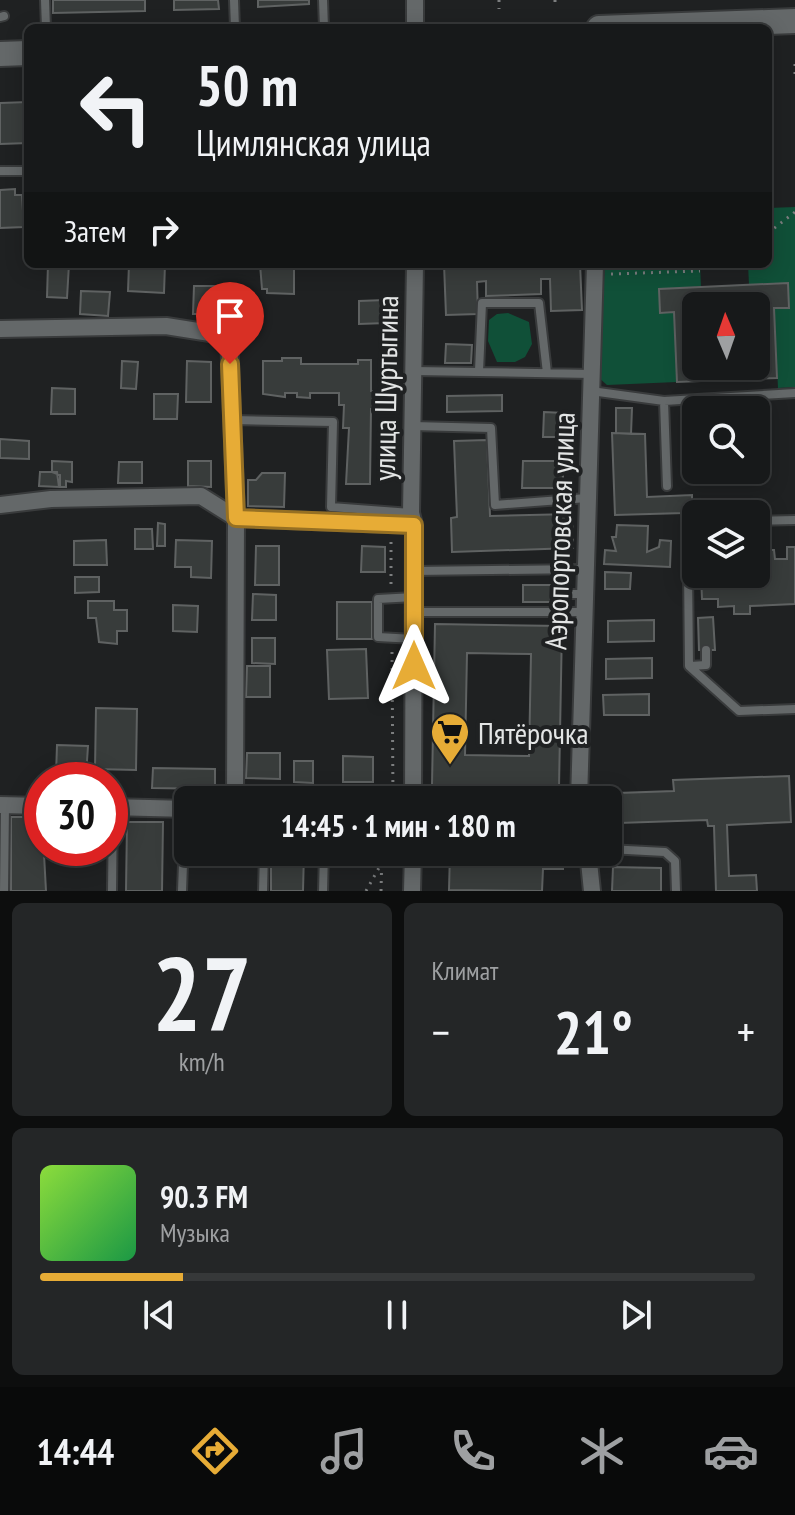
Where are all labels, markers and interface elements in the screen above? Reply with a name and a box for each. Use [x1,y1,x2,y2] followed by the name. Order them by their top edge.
[196,49,298,121] text: 50 m
[64,56,168,160] icon: left
[196,119,431,166] text: Цимлянская улица
[142,208,186,252] icon: right
[64,211,126,250] text: Затем
[196,282,264,364] pin
[682,292,770,380] north arrow
[682,292,770,588] map controls
[208,294,252,338] icon: arrive
[364,295,406,481] street label: улица Шуртыгина
[682,396,770,484] button: search
[535,411,583,651] street label: Аэропортовская улица
[682,500,770,588] button: layers
[372,624,456,708] position arrow
[429,711,471,766] supermarket icon: Пятёрочка
[478,713,589,752] place label: Пятёрочка
[24,762,128,866] speed limit sign: 30
[280,806,516,845] text: 14:45 · 1 мин · 180 m
[152,925,251,1060] text: 27
[432,954,498,987] text: Климат
[554,993,633,1071] text: 21°
[432,1003,450,1060] text: −
[737,1003,755,1060] text: +
[179,1045,225,1078] text: km/h
[160,1177,248,1216] text: 90.3 FM
[160,1216,230,1249] text: Музыка
[137,1293,181,1337] icon: previous
[375,1293,419,1337] icon: pause
[614,1293,658,1337] icon: next
[187,1423,243,1479] icon: directions
[316,1423,372,1479] icon: music
[445,1423,501,1479] icon: phone
[574,1423,630,1479] icon: climate
[703,1423,759,1479] icon: car
[36,1428,114,1475] text: 14:44

